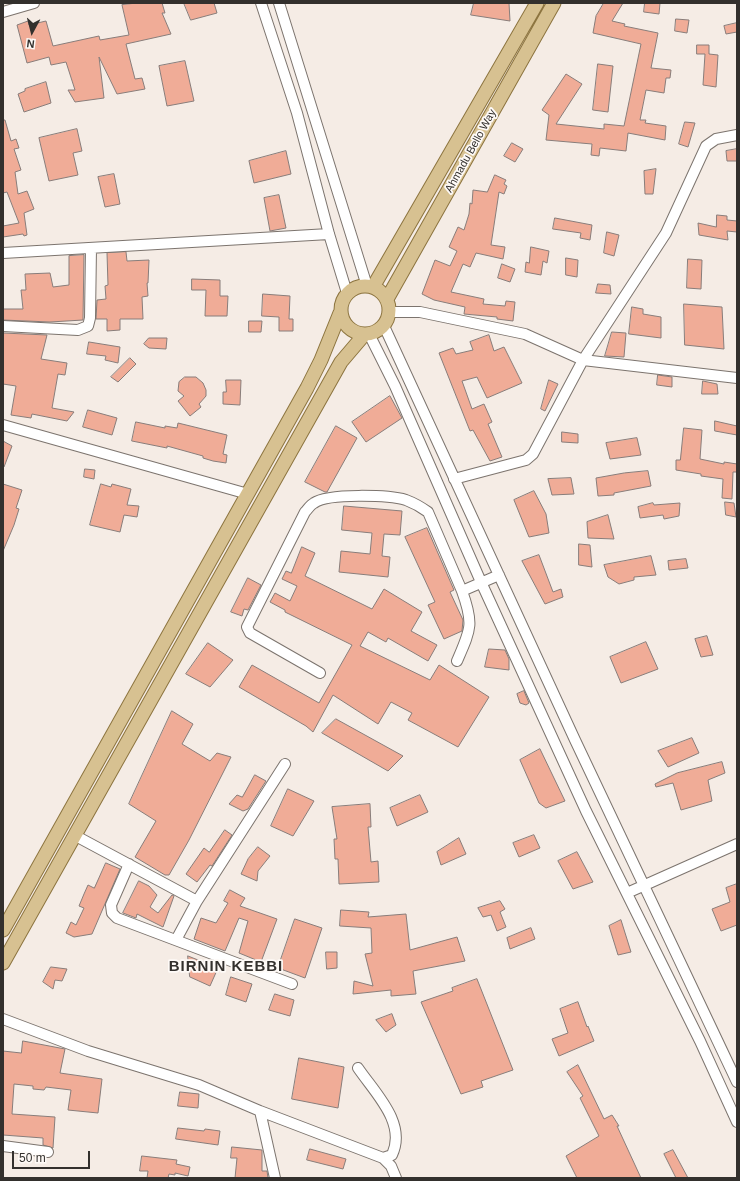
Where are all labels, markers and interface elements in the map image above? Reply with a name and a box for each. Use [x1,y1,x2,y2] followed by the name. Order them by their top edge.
[12,12,52,52] north arrow
[26,37,35,50] text: N
[443,107,499,195] street label: Ahmadu Bello Way
[169,958,283,976] district label: BIRNIN KEBBI
[14,1143,92,1169] scale bar
[19,1151,46,1165] text: 50 m

